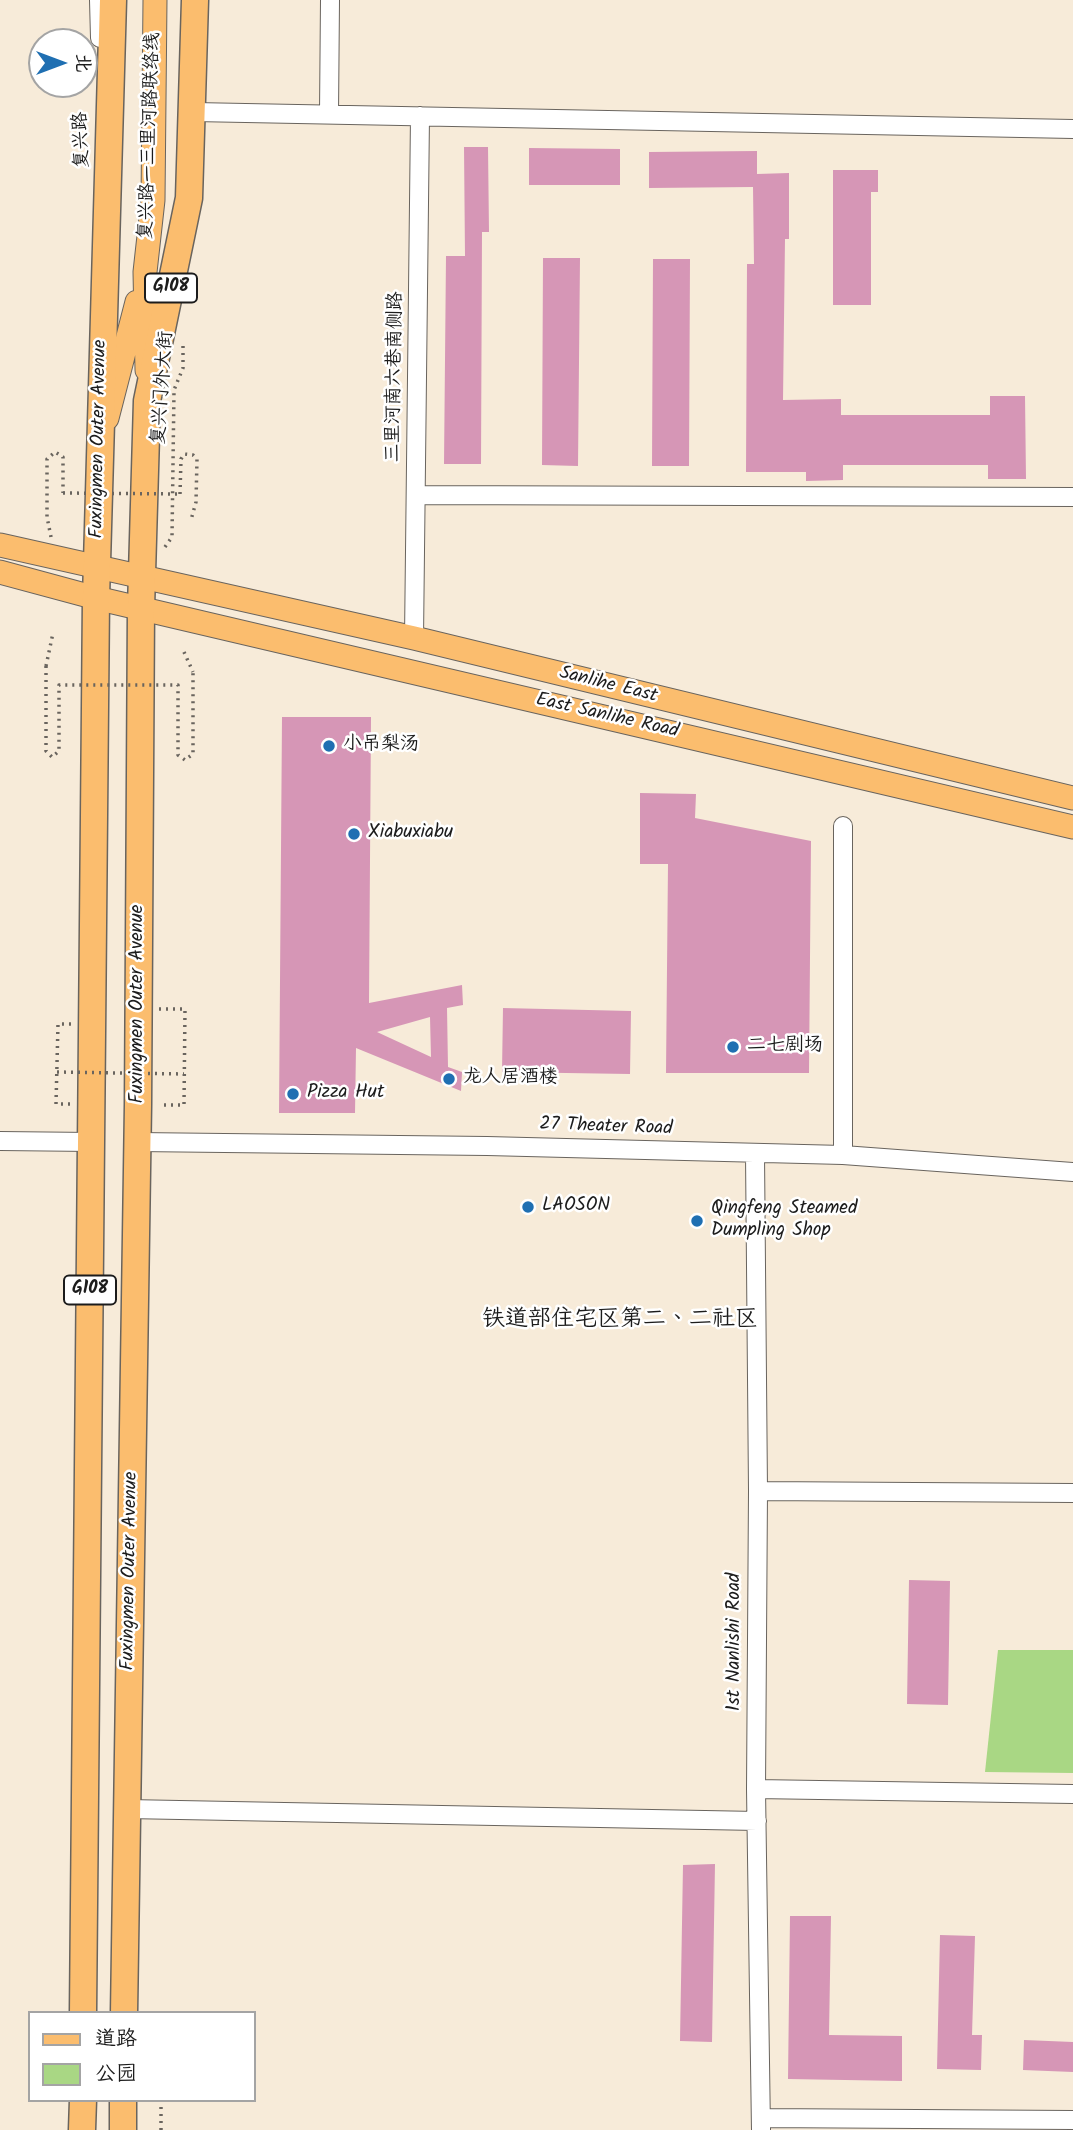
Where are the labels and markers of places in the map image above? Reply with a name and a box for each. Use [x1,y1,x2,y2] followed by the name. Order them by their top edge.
[343,735,419,757] place label: 小吊梨汤
[321,738,337,754] marker: 小吊梨汤
[368,823,453,845] place label: Xiabuxiabu
[346,826,362,842] marker: Xiabuxiabu
[747,1036,823,1058] place label: 二七剧场
[725,1039,741,1055] marker: 二七剧场
[463,1068,558,1090] place label: 龙人居酒楼
[441,1071,457,1087] marker: 龙人居酒楼
[307,1083,384,1105] place label: Pizza Hut
[285,1086,301,1102] marker: Pizza Hut
[542,1196,610,1218] place label: LAOSON
[520,1199,536,1215] marker: LAOSON
[711,1199,857,1243] place label: Qingfeng Steamed Dumpling Shop
[689,1213,705,1229] marker: Qingfeng Steamed Dumpling Shop

